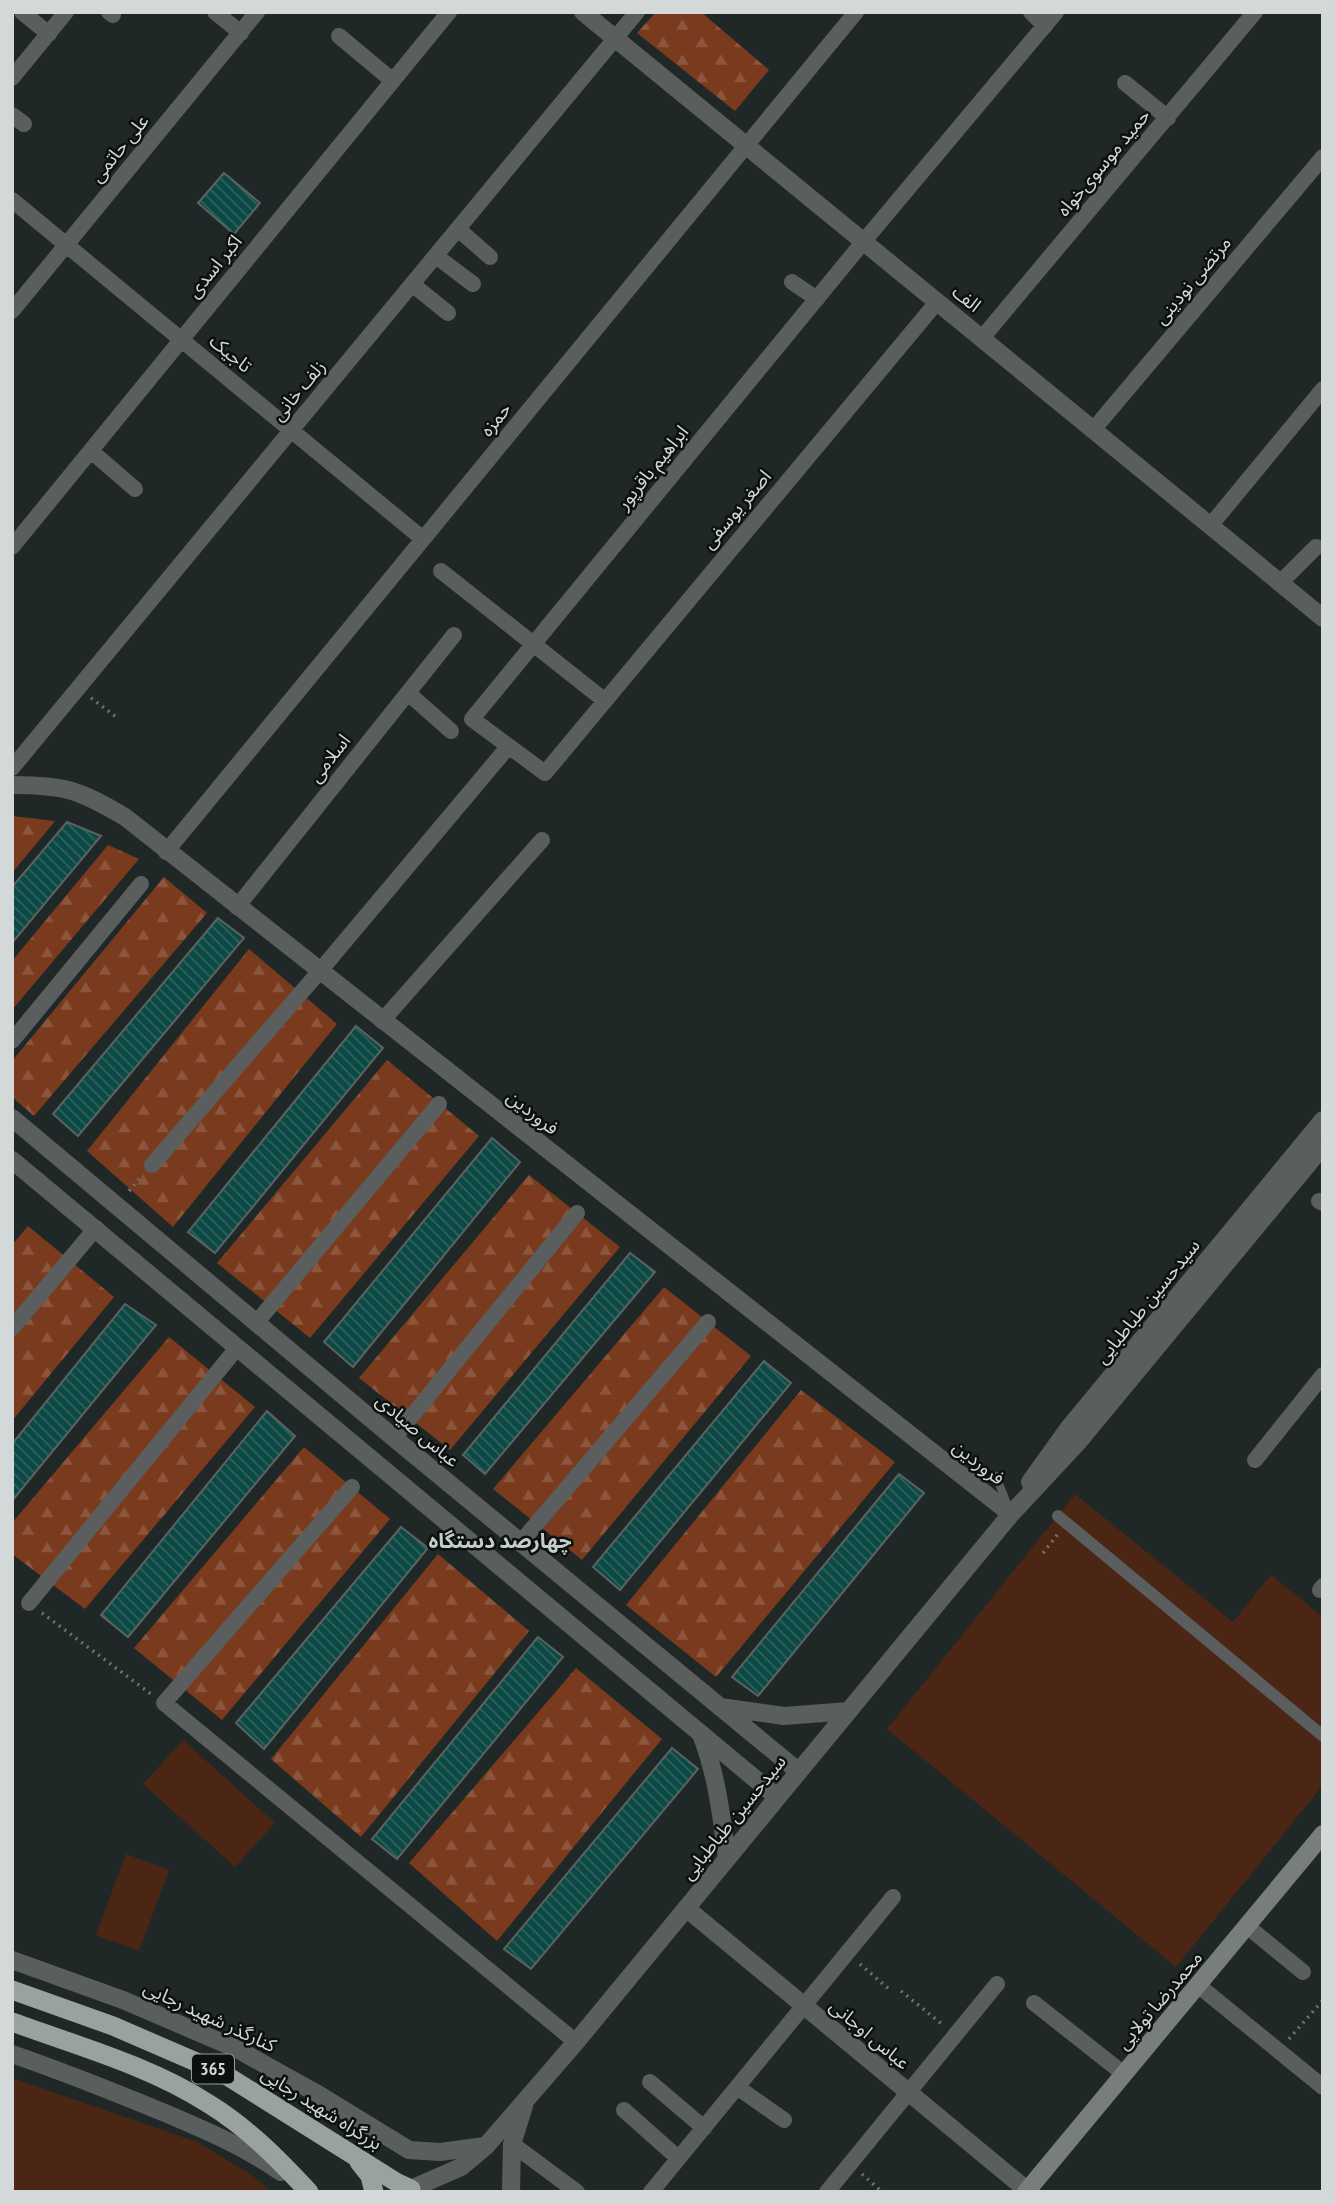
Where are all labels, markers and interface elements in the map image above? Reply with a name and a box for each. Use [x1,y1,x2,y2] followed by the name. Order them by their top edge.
[1051,103,1155,221] street label: حمید موسوی‌خواه
[84,109,154,187] street label: علی حاتمی
[181,230,247,302] street label: اکبر اسدی
[1148,231,1236,329] street label: مرتضی نودینی
[948,279,986,317] street label: الف
[205,329,257,377] street label: تاجیک
[266,355,330,425] street label: زلف خانی
[474,397,516,441] street label: حمزه
[610,420,696,517] street label: ابراهیم باقرپور
[696,464,776,554] street label: اصغر یوسفی
[303,729,355,787] street label: اسلامی
[502,1084,564,1140] street label: فروردین
[1089,1234,1205,1368] street label: سیدحسین طباطبایی
[371,1388,465,1472] street label: عباس صیادی
[948,1434,1010,1490] street label: فروردین
[428,1527,572,1555] district label: چهارصد دستگاه
[675,1750,791,1884] street label: سیدحسین طباطبایی
[1111,1946,1207,2054] street label: محمدرضا تولایی
[140,1975,281,2058] street label: کنارگذر شهید رجایی
[825,1993,915,2075] street label: عباس اوجانی
[192,2054,234,2084] road number: 365
[257,2061,387,2155] street label: بزرگراه شهید رجایی

